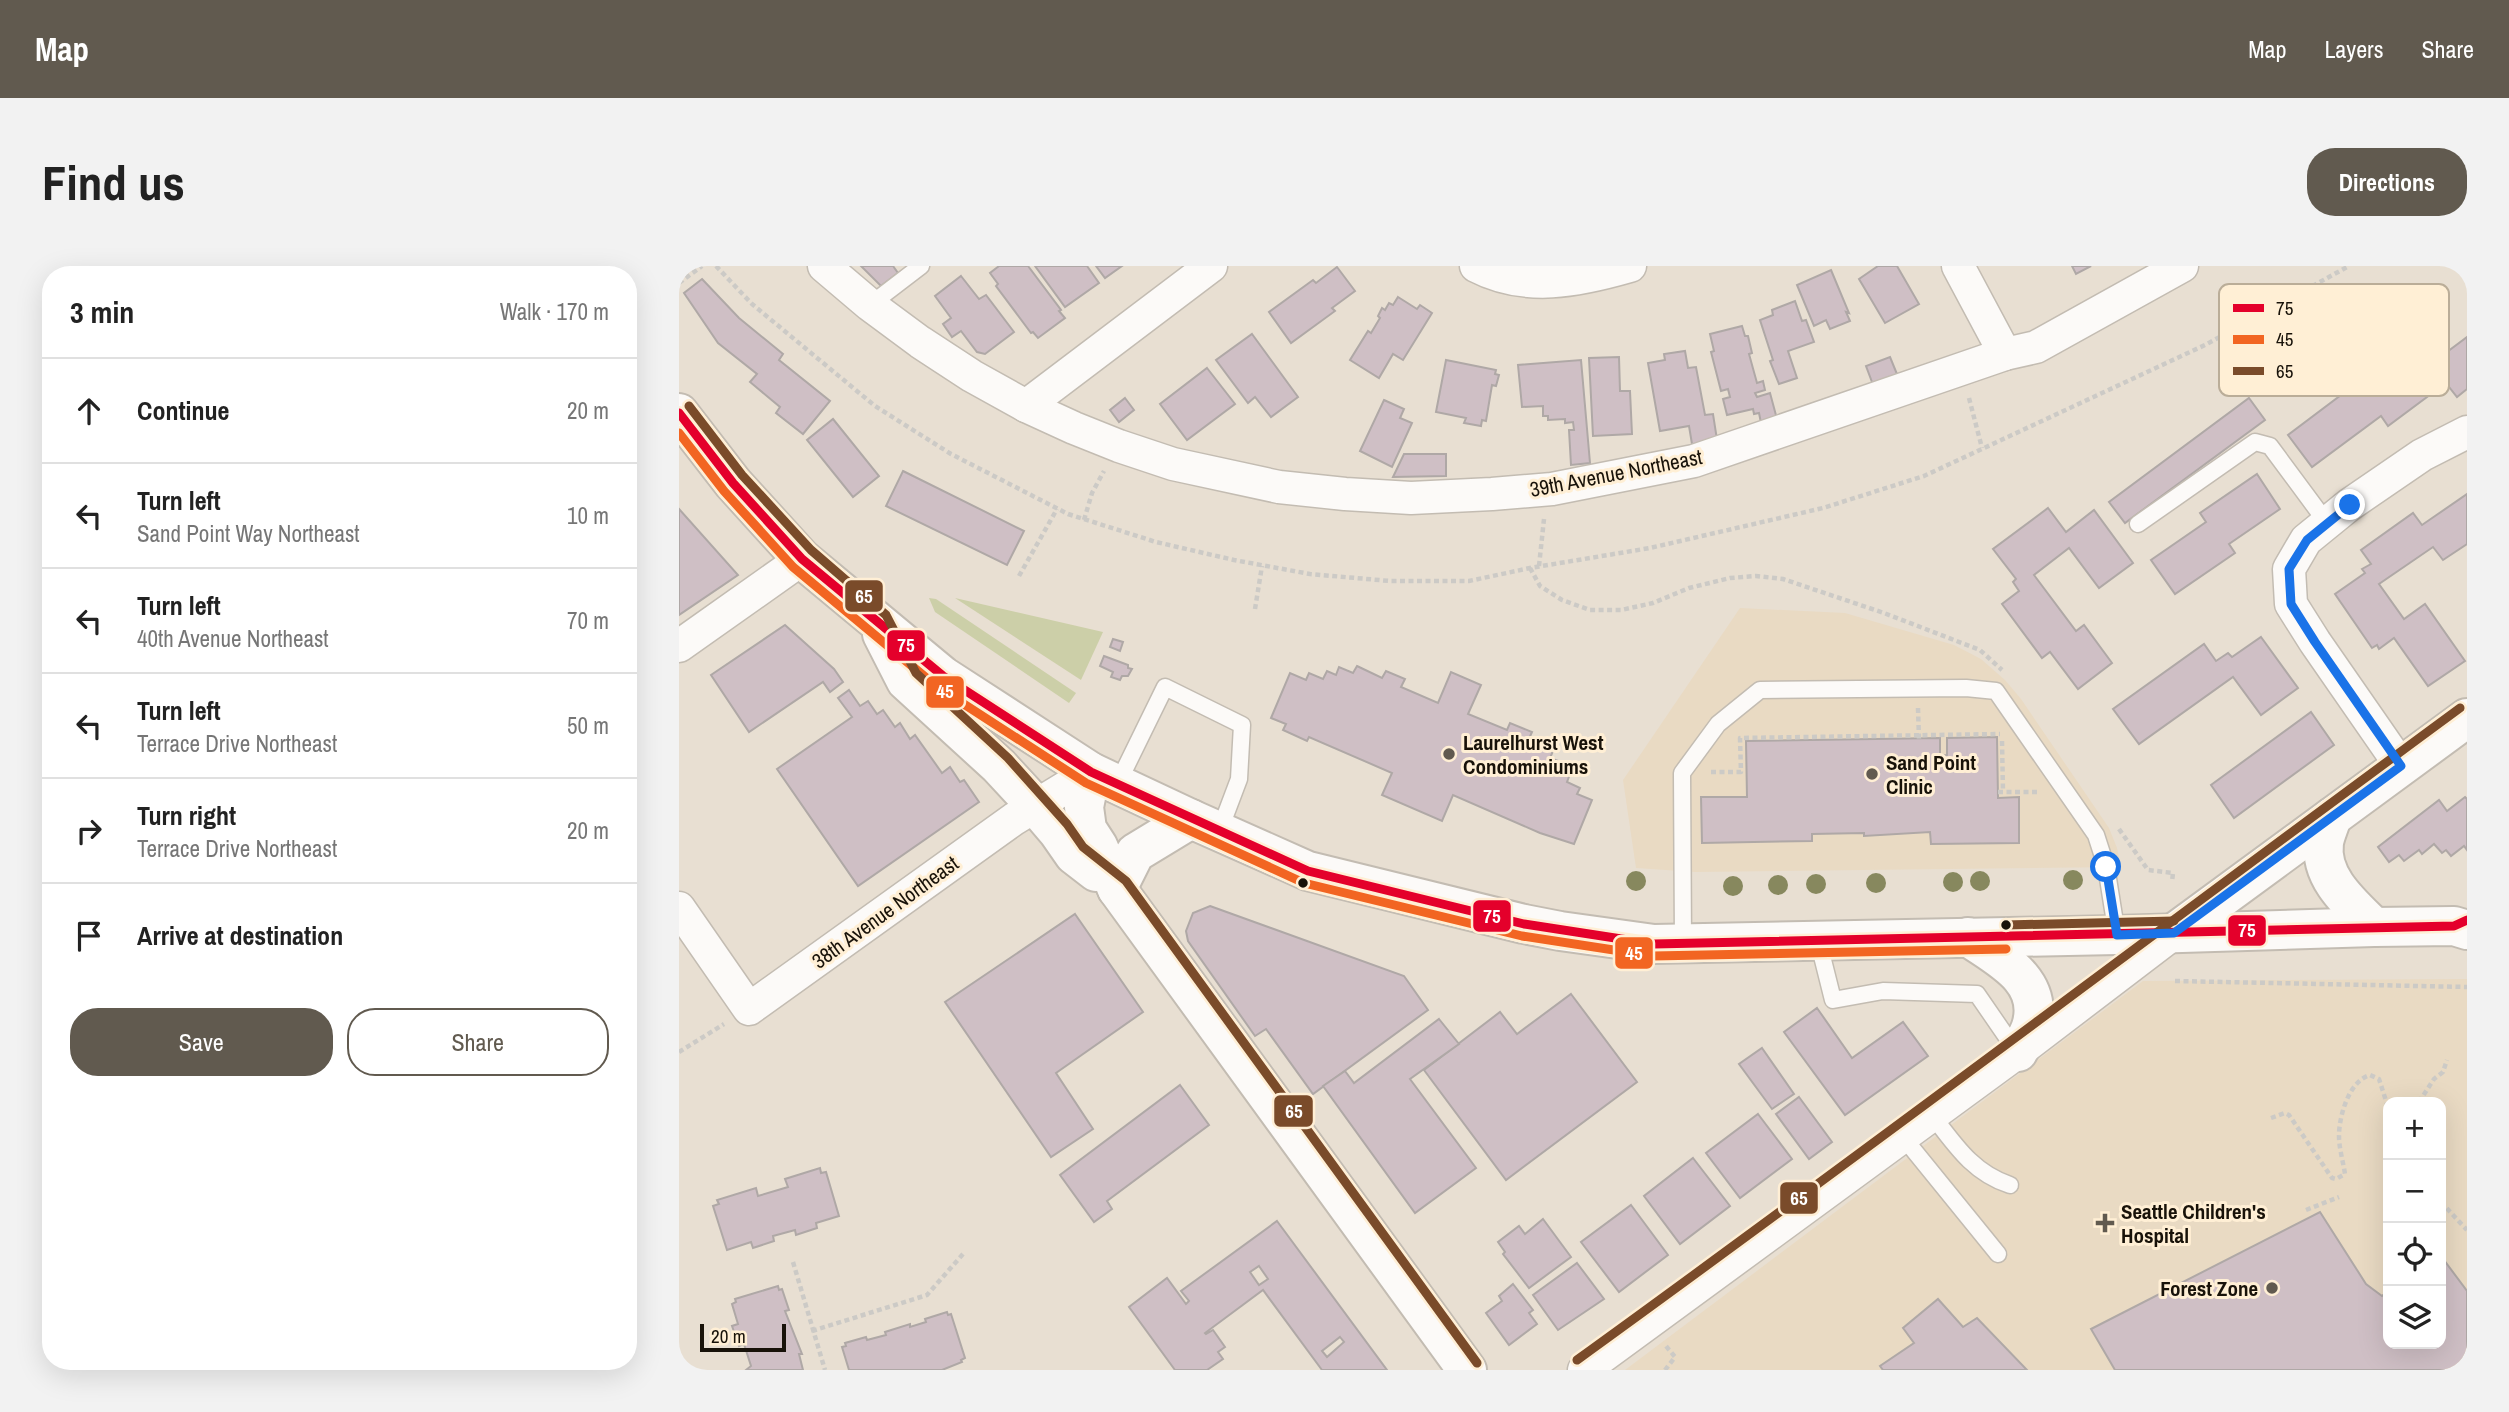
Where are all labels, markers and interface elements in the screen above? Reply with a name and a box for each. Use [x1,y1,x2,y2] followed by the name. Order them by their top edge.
[35,27,89,71] text: Map
[2248,33,2286,65] text: Map
[2324,33,2383,65] text: Layers
[2421,33,2474,65] text: Share
[2307,148,2467,216] button: Directions
[42,149,185,215] text: Find us
[2219,284,2449,396] legend
[70,292,134,332] text: 3 min
[2276,295,2294,321] text: 75
[500,296,609,327] text: Walk · 170 m
[2276,326,2294,352] text: 45
[2276,358,2294,384] text: 65
[70,392,108,430] icon: ahead
[137,393,229,428] text: Continue
[567,395,609,426] text: 20 m
[1527,442,1705,504] street label: 39th Avenue Northeast
[137,483,221,518] text: Turn left
[2334,489,2365,520] route end
[70,497,108,535] icon: left
[567,500,609,531] text: 10 m
[137,518,360,549] text: Sand Point Way Northeast
[844,579,884,613] line badge: 65
[855,583,873,609] text: 65
[137,588,221,623] text: Turn left
[70,602,108,640] icon: left
[567,605,609,636] text: 70 m
[137,623,329,654] text: 40th Avenue Northeast
[886,629,926,662] line badge: 75
[897,632,915,658] text: 75
[925,675,965,709] line badge: 45
[936,678,954,704] text: 45
[137,693,221,728] text: Turn left
[70,707,108,745] icon: left
[567,710,609,741] text: 50 m
[137,728,337,759] text: Terrace Drive Northeast
[1463,728,1604,781] place label: Laurelhurst West Condominiums
[1441,746,1457,762] marker: Laurelhurst West Condominiums
[1886,748,1976,801] place label: Sand Point Clinic
[1864,766,1880,782] marker: Sand Point Clinic
[137,798,236,833] text: Turn right
[70,812,108,850] icon: right
[567,815,609,846] text: 20 m
[137,833,337,864] text: Terrace Drive Northeast
[806,849,964,975] street label: 38th Avenue Northeast
[2090,851,2121,882] route start
[1296,876,1310,890] unlabelled marker
[1472,899,1512,933] line badge: 75
[1483,903,1501,929] text: 75
[2227,914,2267,947] line badge: 75
[70,917,108,955] icon: arrive
[2238,917,2256,943] text: 75
[137,918,343,953] text: Arrive at destination
[1999,918,2013,932] unlabelled marker
[1614,936,1654,970] line badge: 45
[1625,940,1643,966] text: 45
[70,1008,333,1076] button: Save
[347,1008,609,1076] button: Share
[1273,1094,1314,1128] line badge: 65
[2383,1097,2446,1349] map controls
[2383,1097,2446,1160] button: +
[1285,1098,1303,1124] text: 65
[2383,1160,2446,1223] button: −
[1779,1181,1819,1215] line badge: 65
[1790,1185,1808,1211] text: 65
[2121,1197,2266,1250] place label: Seattle Children's Hospital
[2095,1213,2115,1233] marker: Seattle Children's Hospital
[2383,1223,2446,1286] button: locate
[2160,1274,2258,1303] place label: Forest Zone
[2264,1280,2280,1296] marker: Forest Zone
[2383,1286,2446,1349] button: layers
[700,1321,786,1353] scale bar
[711,1323,746,1349] text: 20 m

